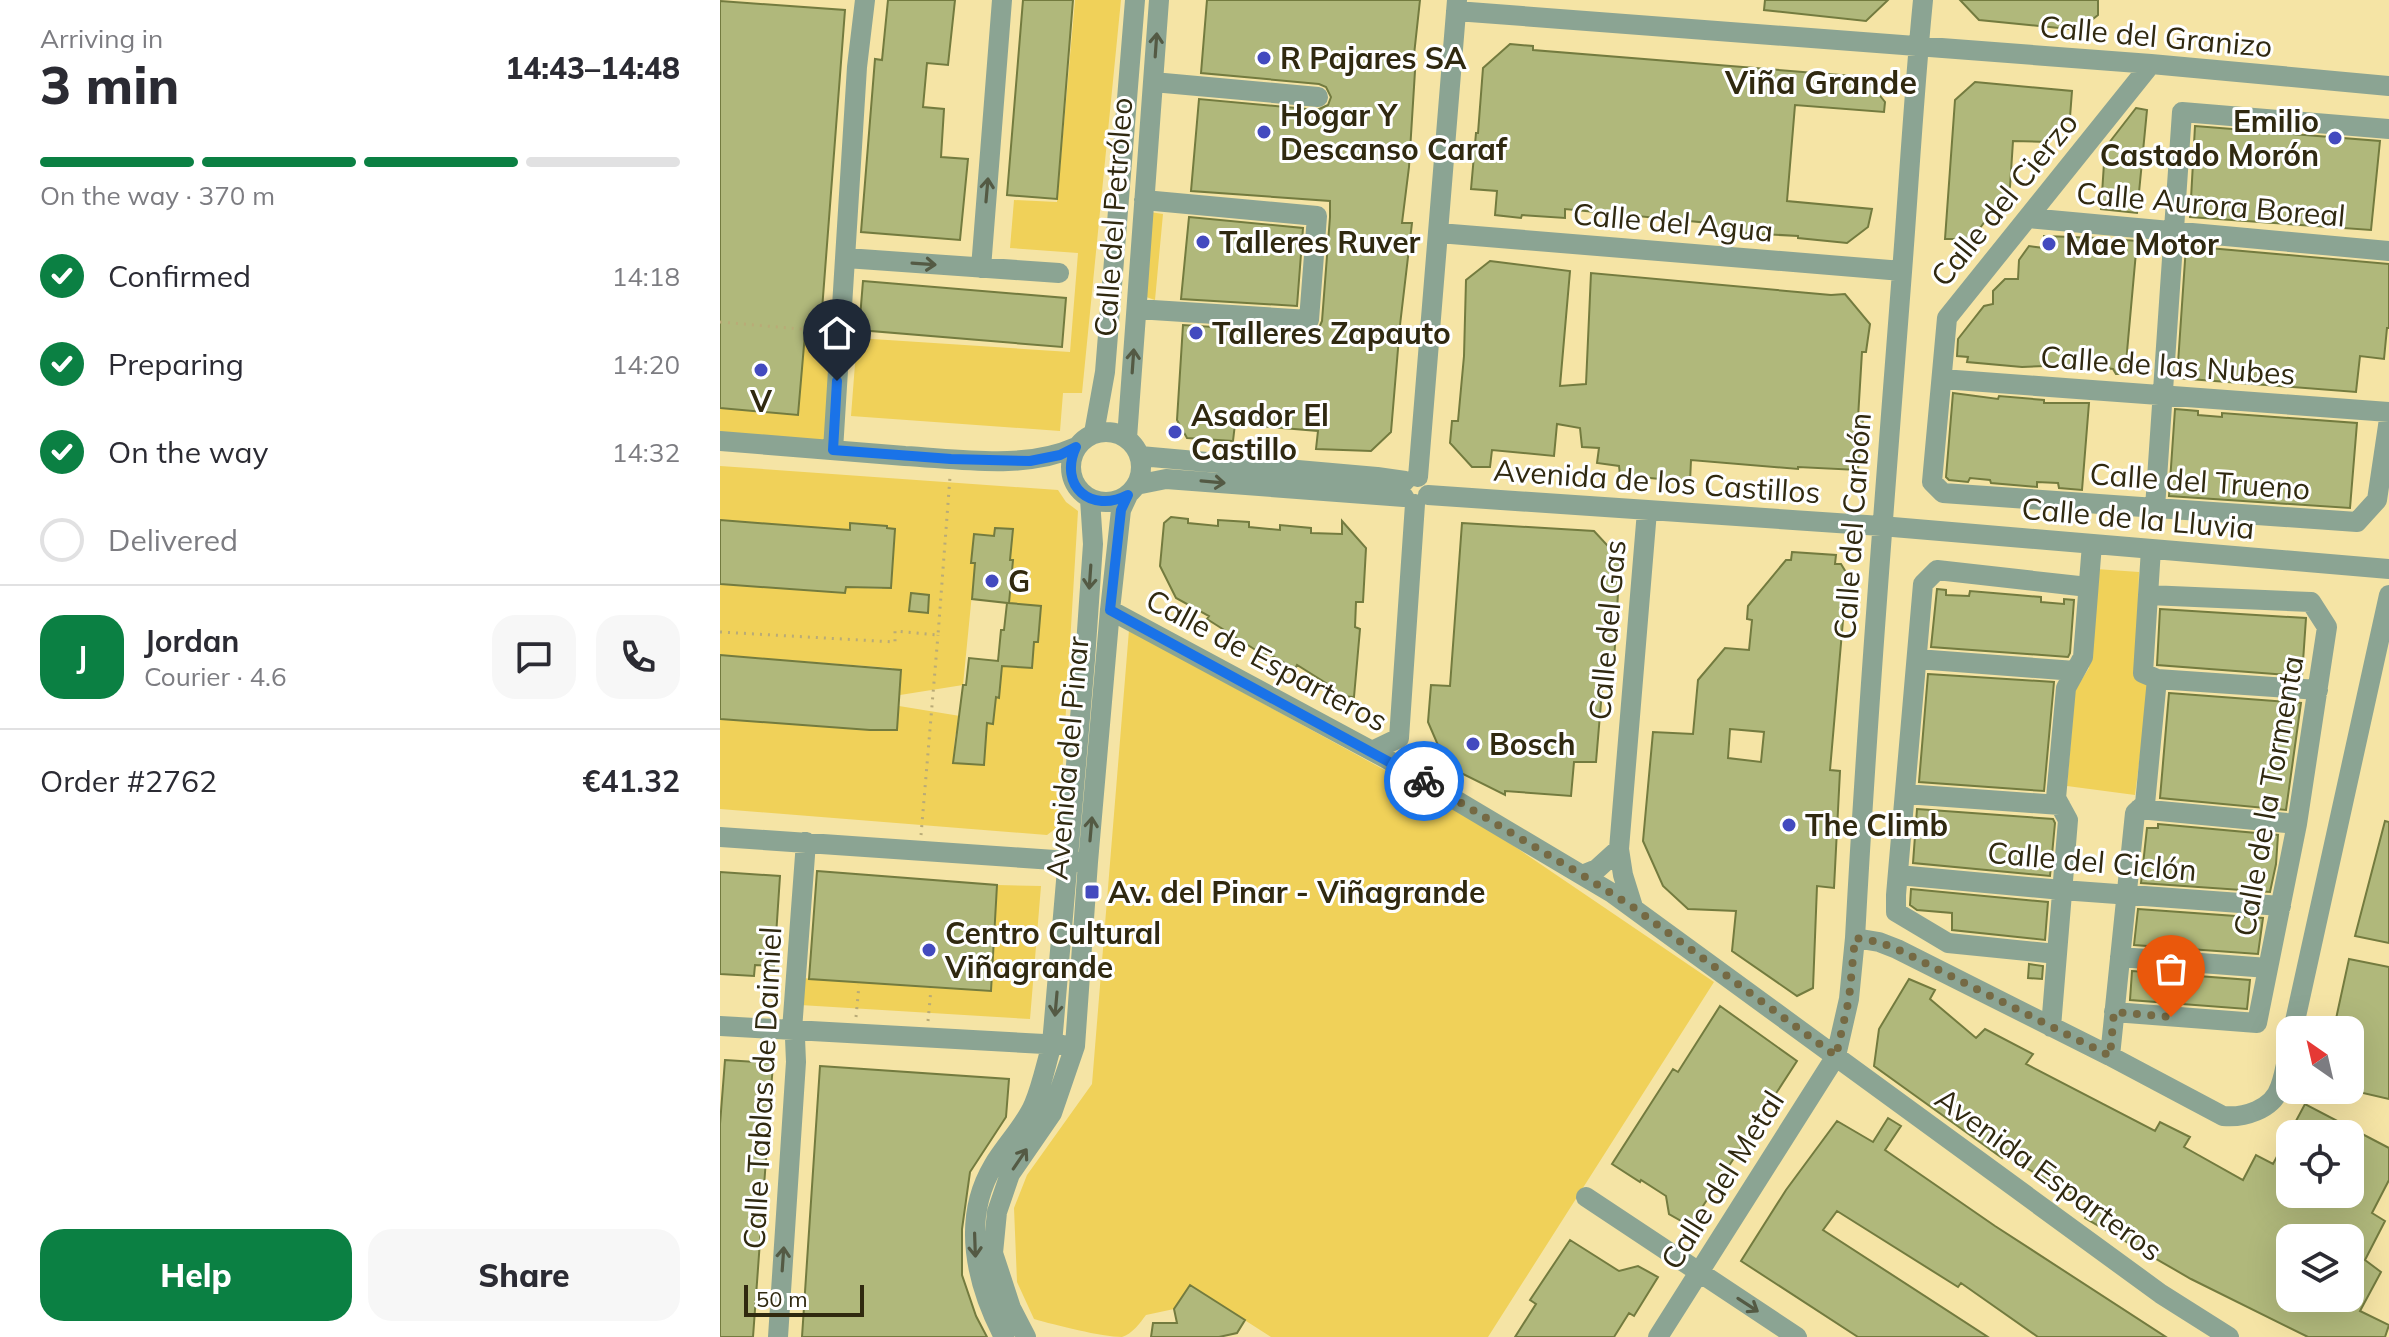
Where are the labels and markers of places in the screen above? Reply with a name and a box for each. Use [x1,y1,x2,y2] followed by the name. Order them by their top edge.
[1280,39,1467,77] place label: R Pajares SA
[1255,49,1273,67] marker: R Pajares SA
[1280,96,1508,168] place label: Hogar Y Descanso Caraf
[2100,102,2319,174] place label: Emilio Castado Morón
[1255,123,1273,141] marker: Hogar Y Descanso Caraf
[2326,129,2344,147] marker: Emilio Castado Morón
[1219,223,1421,261] place label: Talleres Ruver
[2065,225,2219,263] place label: Mae Motor
[1194,233,1212,251] marker: Talleres Ruver
[2040,235,2058,253] marker: Mae Motor
[803,299,871,381] pin
[1212,314,1451,352] place label: Talleres Zapauto
[1187,324,1205,342] marker: Talleres Zapauto
[752,361,770,379] marker: V
[749,382,772,420] place label: V
[1191,396,1329,468] place label: Asador El Castillo
[1166,423,1184,441] marker: Asador El Castillo
[1008,562,1030,600] place label: G
[983,572,1001,590] marker: G
[1489,725,1576,763] place label: Bosch
[1464,735,1482,753] marker: Bosch
[1805,806,1948,844] place label: The Climb
[1780,816,1798,834] marker: The Climb
[1108,873,1485,911] place label: Av. del Pinar - Viñagrande
[1083,883,1101,901] marker: Av. del Pinar - Viñagrande
[944,914,1161,986] place label: Centro Cultural Viñagrande
[2137,935,2205,1017] pin
[920,941,938,959] marker: Centro Cultural Viñagrande

